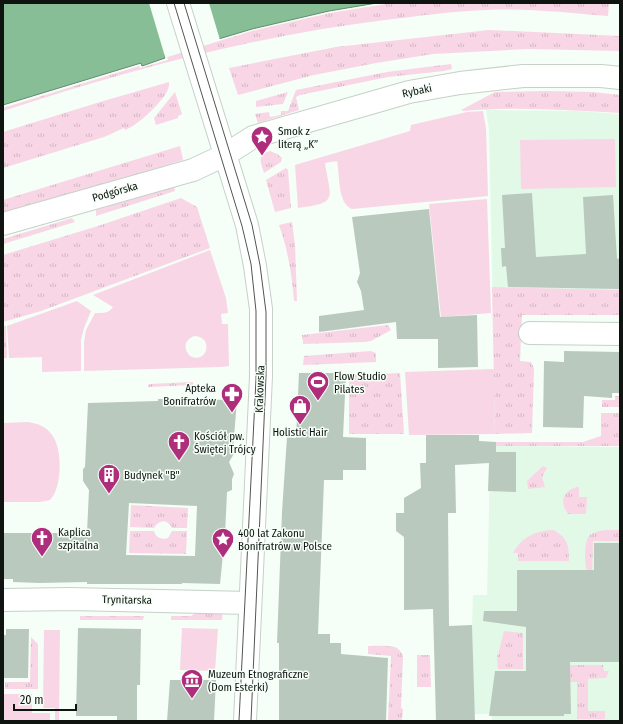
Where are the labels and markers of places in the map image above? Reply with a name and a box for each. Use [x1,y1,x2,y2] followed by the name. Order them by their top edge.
[249,124,275,157] place icon: Smok z literą „K”
[278,125,318,151] place label: Smok z literą „K”
[305,369,331,402] sports icon: Flow Studio Pilates
[334,370,387,396] place label: Flow Studio Pilates
[219,381,245,414] pharmacy icon: Apteka Bonifratrów
[163,382,216,408] place label: Apteka Bonifratrów
[287,393,313,426] shop icon: Holistic Hair
[272,426,328,439] place label: Holistic Hair
[166,429,192,462] church icon: Kościół pw. Świętej Trójcy
[194,430,256,456] place label: Kościół pw. Świętej Trójcy
[96,462,122,495] building icon: Budynek "B"
[124,469,180,482] place label: Budynek "B"
[29,525,55,558] church icon: Kaplica szpitalna
[58,526,99,552] place label: Kaplica szpitalna
[210,526,236,559] place icon: 400 lat Zakonu Bonifratrów w Polsce
[238,527,332,553] place label: 400 lat Zakonu Bonifratrów w Polsce
[179,667,205,700] museum icon: Muzeum Etnograficzne (Dom Esterki)
[208,668,308,694] place label: Muzeum Etnograficzne (Dom Esterki)

